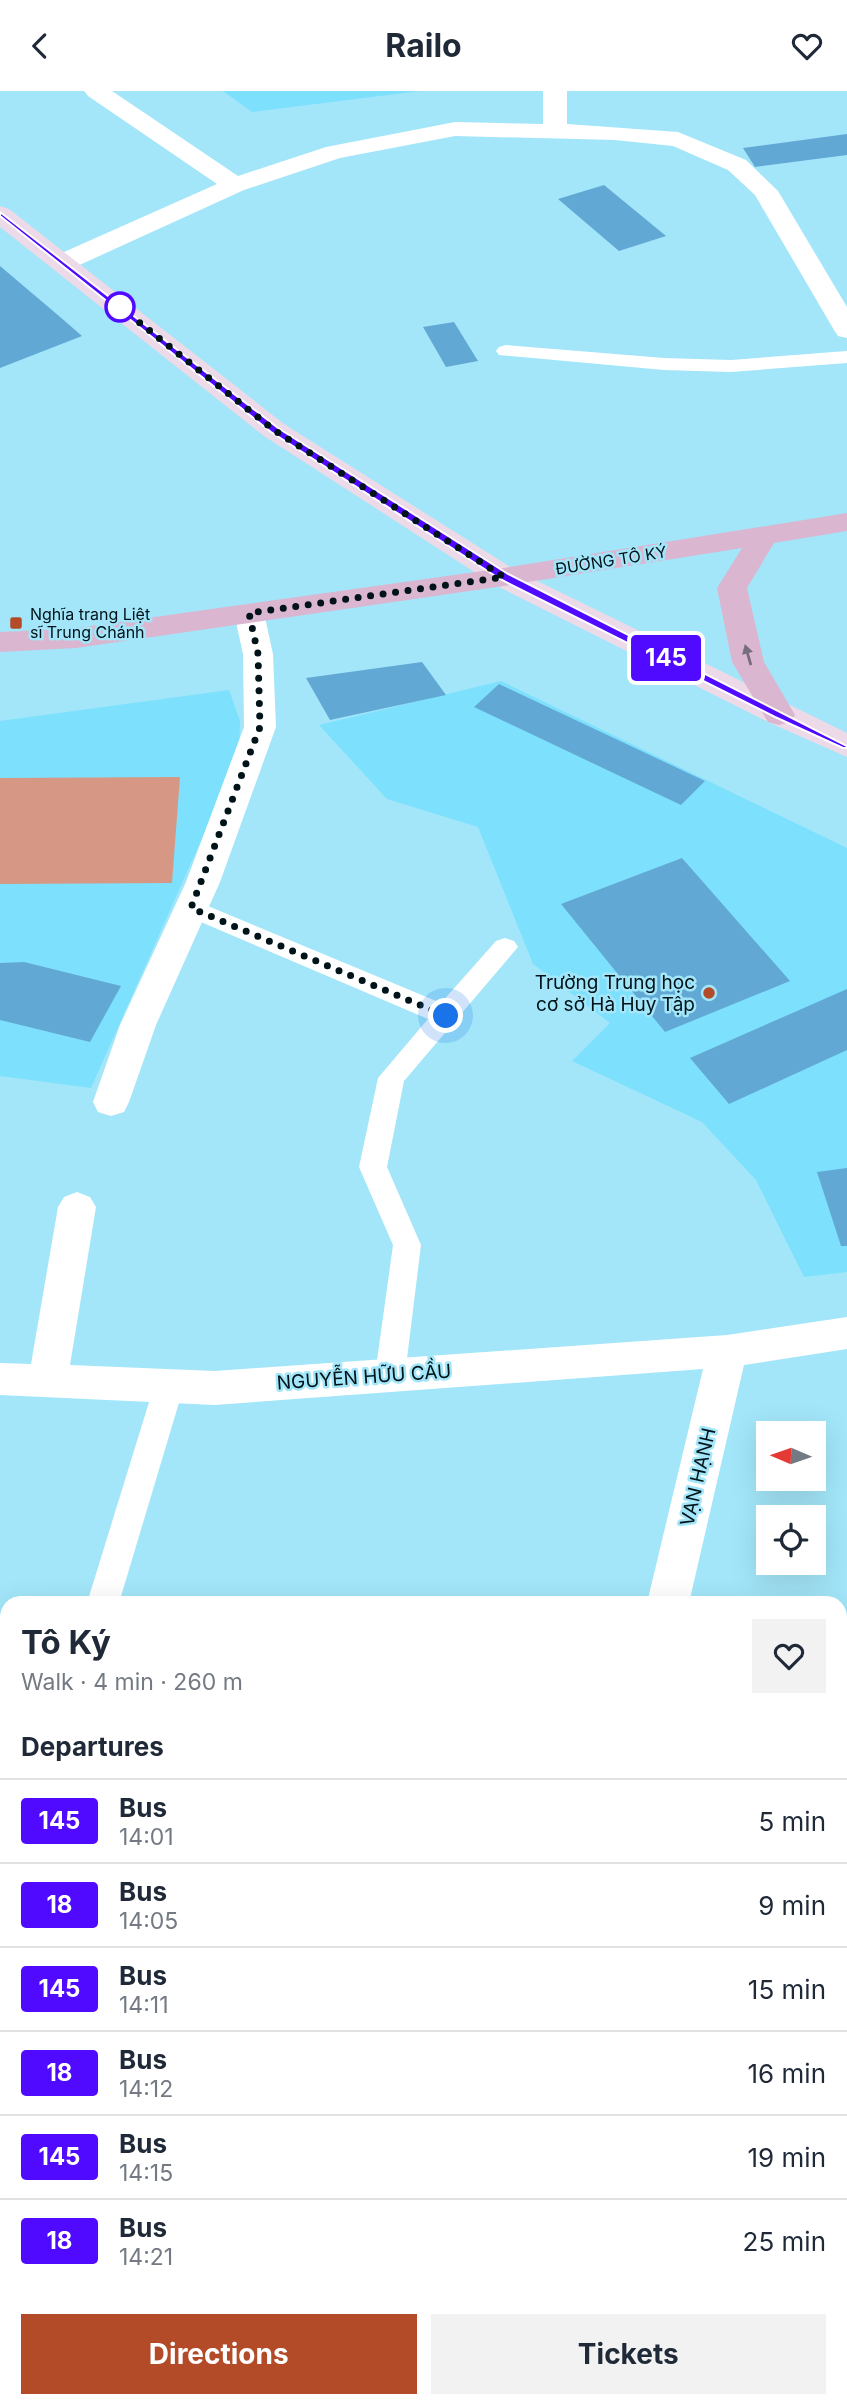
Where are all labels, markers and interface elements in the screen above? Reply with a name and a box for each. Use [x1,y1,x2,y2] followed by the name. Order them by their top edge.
[385,26,462,65] text: Railo
[21,27,59,65] icon: back
[788,27,826,65] icon: heart
[105,292,135,322] unlabelled marker
[554,541,668,579] street label: ĐƯỜNG TÔ KÝ
[30,604,150,642] place label: Nghĩa trang Liệt sĩ Trung Chánh
[8,615,24,631] marker: Nghĩa trang Liệt sĩ Trung Chánh
[626,635,706,681] line badge: 145
[645,643,687,672] text: 145
[742,644,752,665] one-way arrow
[535,971,695,1016] place label: Trường Trung học cơ sở Hà Huy Tập
[701,985,717,1001] marker: Trường Trung học cơ sở Hà Huy Tập
[428,998,463,1033] your location
[276,1355,452,1395] street label: NGUYỄN HỮU CẦU
[756,1421,826,1491] north arrow
[756,1421,826,1575] map controls
[676,1426,720,1528] street label: VẠN HẠNH
[756,1505,826,1575] button: locate
[752,1619,826,1693] button: heart
[21,1622,111,1662] text: Tô Ký
[21,1668,243,1696] text: Walk · 4 min · 260 m
[21,1731,164,1762] text: Departures
[119,1792,167,1823] text: Bus
[39,1806,80,1835] text: 145
[758,1806,826,1837] text: 5 min
[119,1823,174,1851] text: 14:01
[119,1876,167,1907] text: Bus
[47,1890,72,1919] text: 18
[758,1890,826,1921] text: 9 min
[119,1907,178,1935] text: 14:05
[119,1960,167,1991] text: Bus
[39,1974,80,2003] text: 145
[748,1974,826,2005] text: 15 min
[119,1991,169,2019] text: 14:11
[119,2044,167,2075] text: Bus
[47,2058,72,2087] text: 18
[748,2058,826,2089] text: 16 min
[119,2075,173,2103] text: 14:12
[119,2128,167,2159] text: Bus
[39,2142,80,2171] text: 145
[748,2142,826,2173] text: 19 min
[119,2159,173,2187] text: 14:15
[119,2212,167,2243] text: Bus
[47,2226,72,2255] text: 18
[743,2226,826,2257] text: 25 min
[119,2243,173,2271] text: 14:21
[21,2314,417,2394] button: Directions
[431,2314,826,2394] button: Tickets

